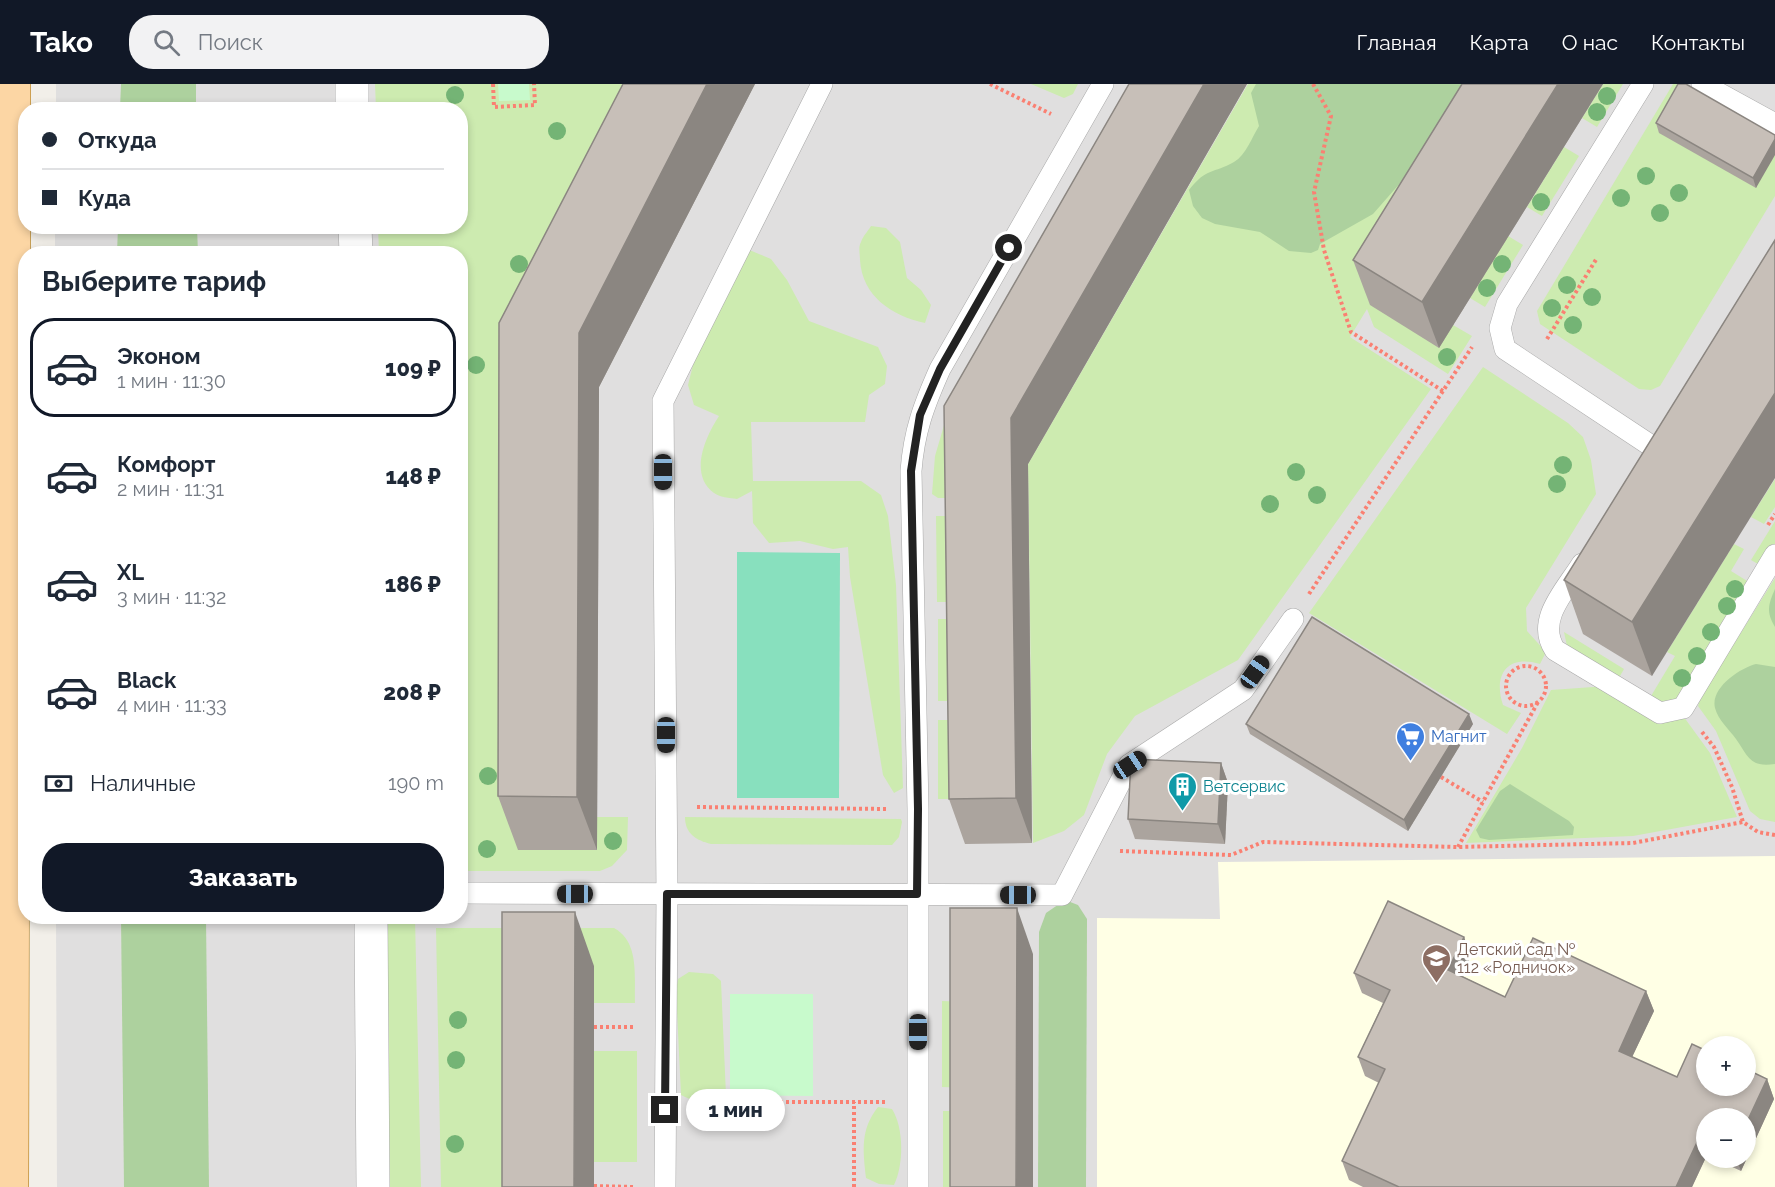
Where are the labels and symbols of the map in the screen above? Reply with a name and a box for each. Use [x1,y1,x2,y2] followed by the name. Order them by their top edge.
[995,234,1022,261] route start
[654,454,672,490] car
[1237,652,1273,692] car
[657,717,675,753] car
[1394,720,1426,762] supermarket icon: Магнит
[1431,727,1487,746] place label: Магнит
[1110,748,1150,782] car
[1166,770,1198,812] building icon: Ветсервис
[1203,777,1286,796] place label: Ветсервис
[557,885,593,903] car
[1000,886,1036,904] car
[1457,940,1575,977] place label: Детский сад № 112 «Родничок»
[1420,942,1452,984] school or university icon: Детский сад № 112 «Родничок»
[909,1014,927,1050] car
[686,1089,785,1131] callout: 1 мин
[651,1096,678,1123] route end

